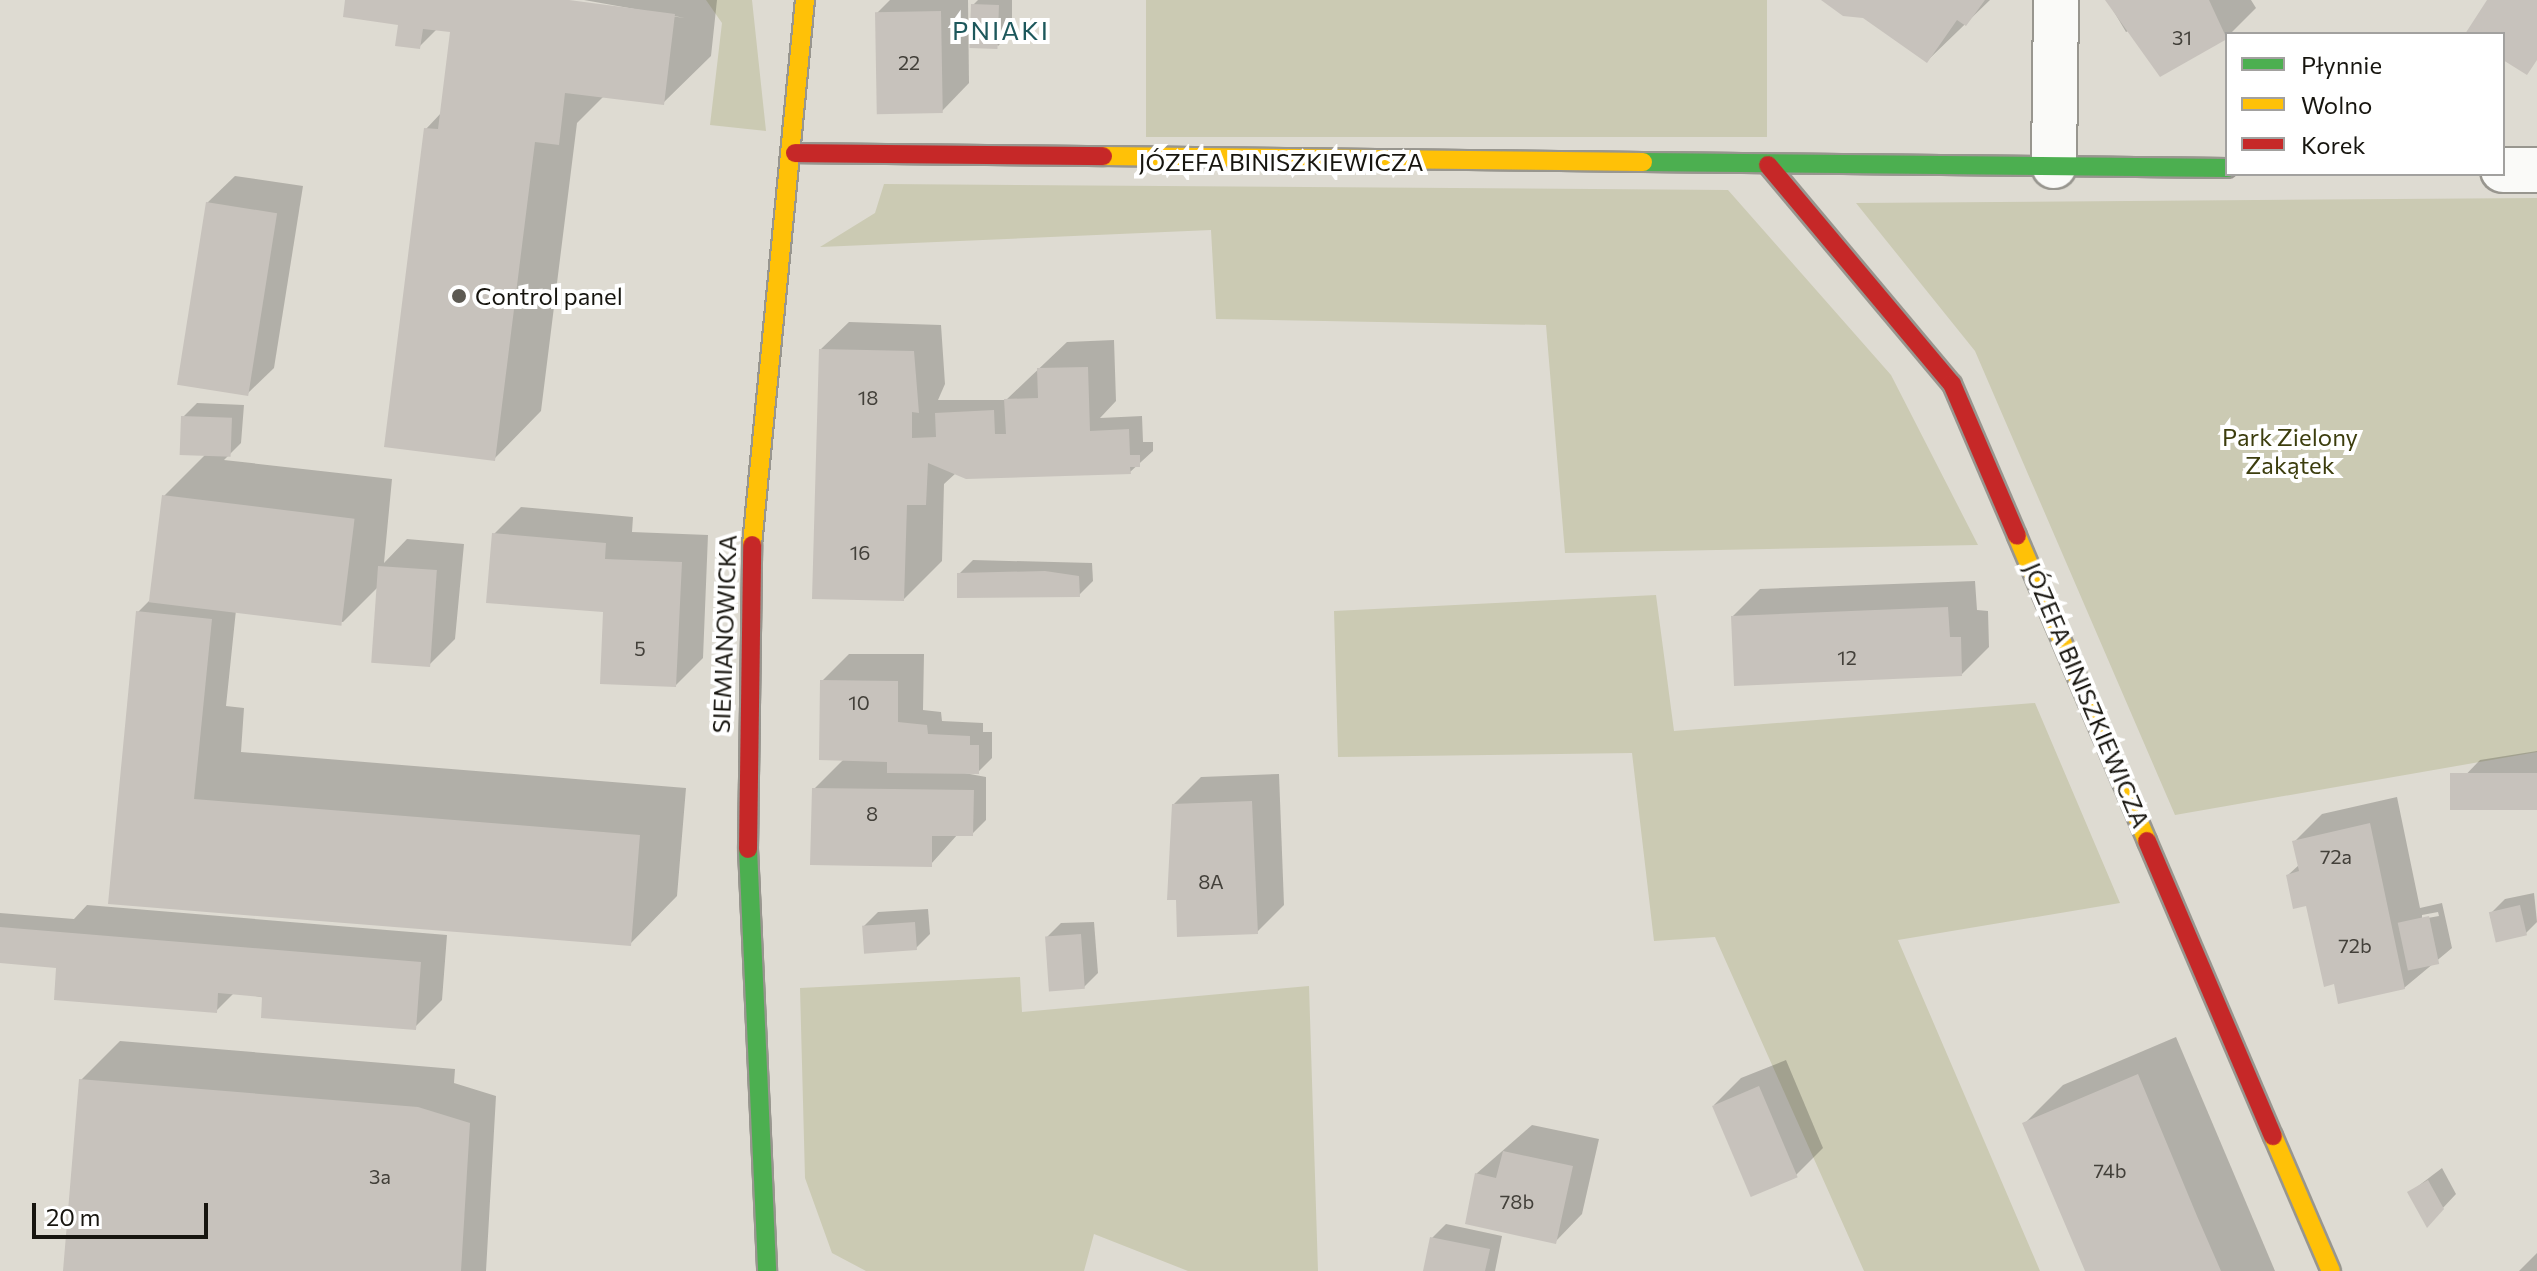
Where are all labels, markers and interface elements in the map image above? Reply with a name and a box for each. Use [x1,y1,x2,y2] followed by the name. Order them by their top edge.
[952,14,1050,46] district label: PNIAKI
[2172,25,2192,49] house number: 31
[2225,32,2505,176] legend
[898,50,920,74] house number: 22
[2301,50,2382,79] text: Płynnie
[2301,90,2372,119] text: Wolno
[2301,130,2365,159] text: Korek
[1138,148,1424,176] street label: JÓZEFA BINISZKIEWICZA
[475,282,623,310] place label: Control panel
[450,287,468,305] marker: Control panel
[858,385,878,409] house number: 18
[2222,423,2358,479] park label: Park Zielony Zakątek
[706,534,742,734] street label: SIEMIANOWICKA
[850,540,870,564] house number: 16
[2018,558,2156,832] street label: JÓZEFA BINISZKIEWICZA
[634,636,646,660] house number: 5
[1837,645,1857,669] house number: 12
[848,690,870,714] house number: 10
[866,801,878,825] house number: 8
[2320,844,2352,868] house number: 72a
[1198,869,1224,893] house number: 8A
[2338,933,2372,957] house number: 72b
[2093,1158,2127,1182] house number: 74b
[369,1164,391,1188] house number: 3a
[36,1187,212,1237] scale bar
[1500,1189,1534,1213] house number: 78b
[46,1202,100,1231] text: 20 m

